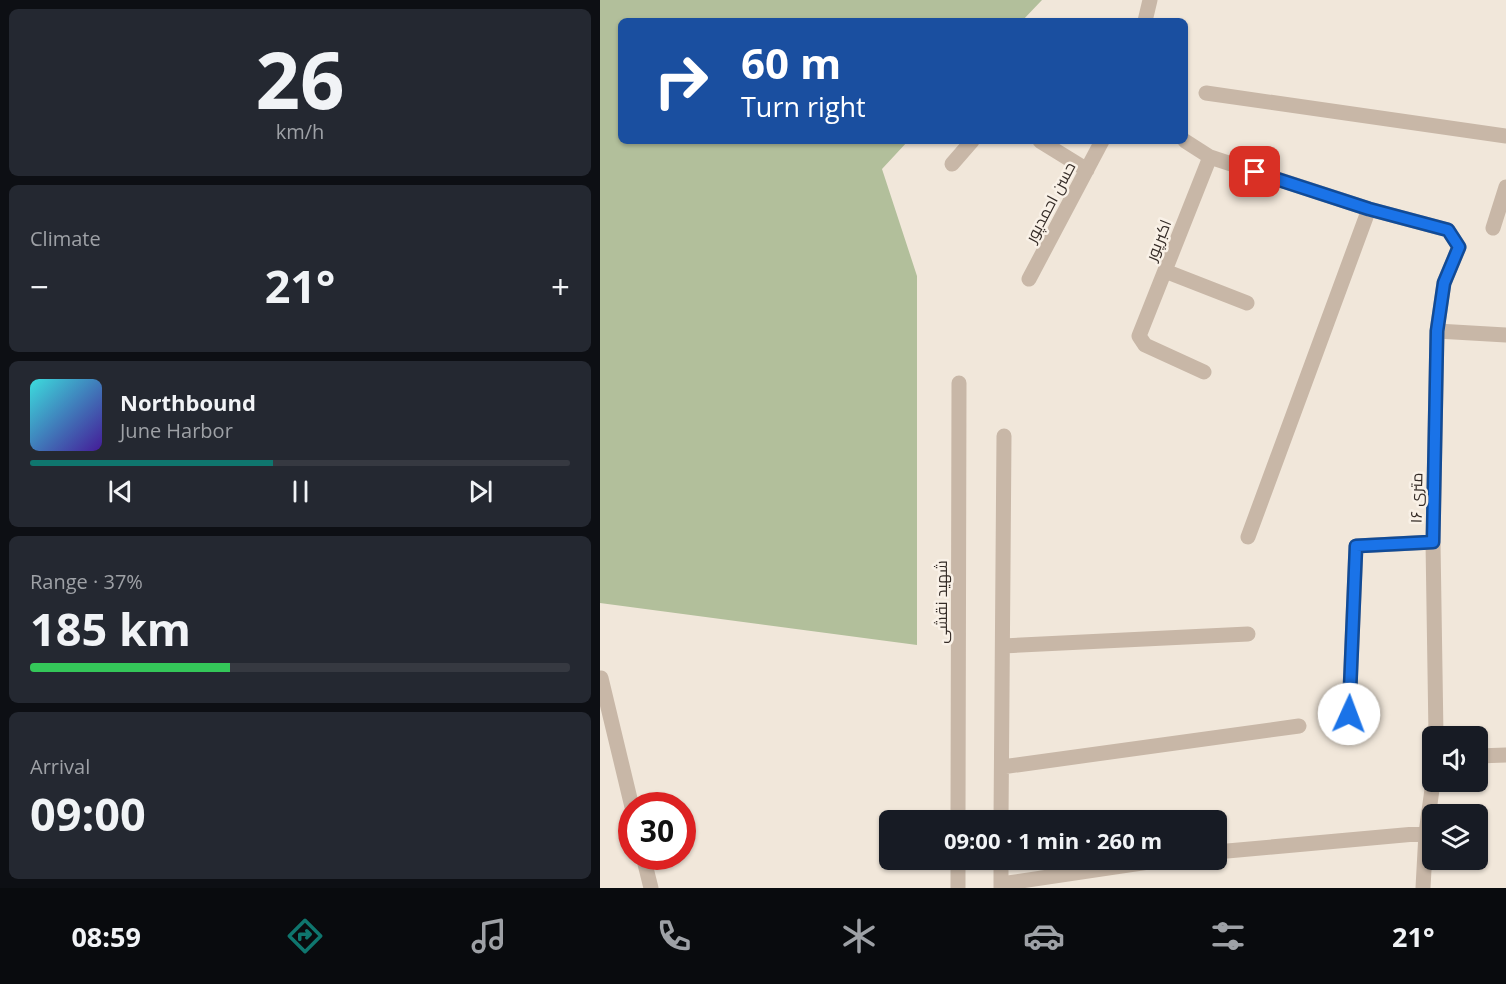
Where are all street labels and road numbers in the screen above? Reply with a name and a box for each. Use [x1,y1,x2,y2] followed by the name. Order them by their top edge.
[1019,158,1081,247] street label: حسن احمدپور
[1139,216,1177,265] street label: اکبرپور
[1405,472,1427,524] street label: ۱۶ متری
[930,560,952,644] street label: شهید نقشی

